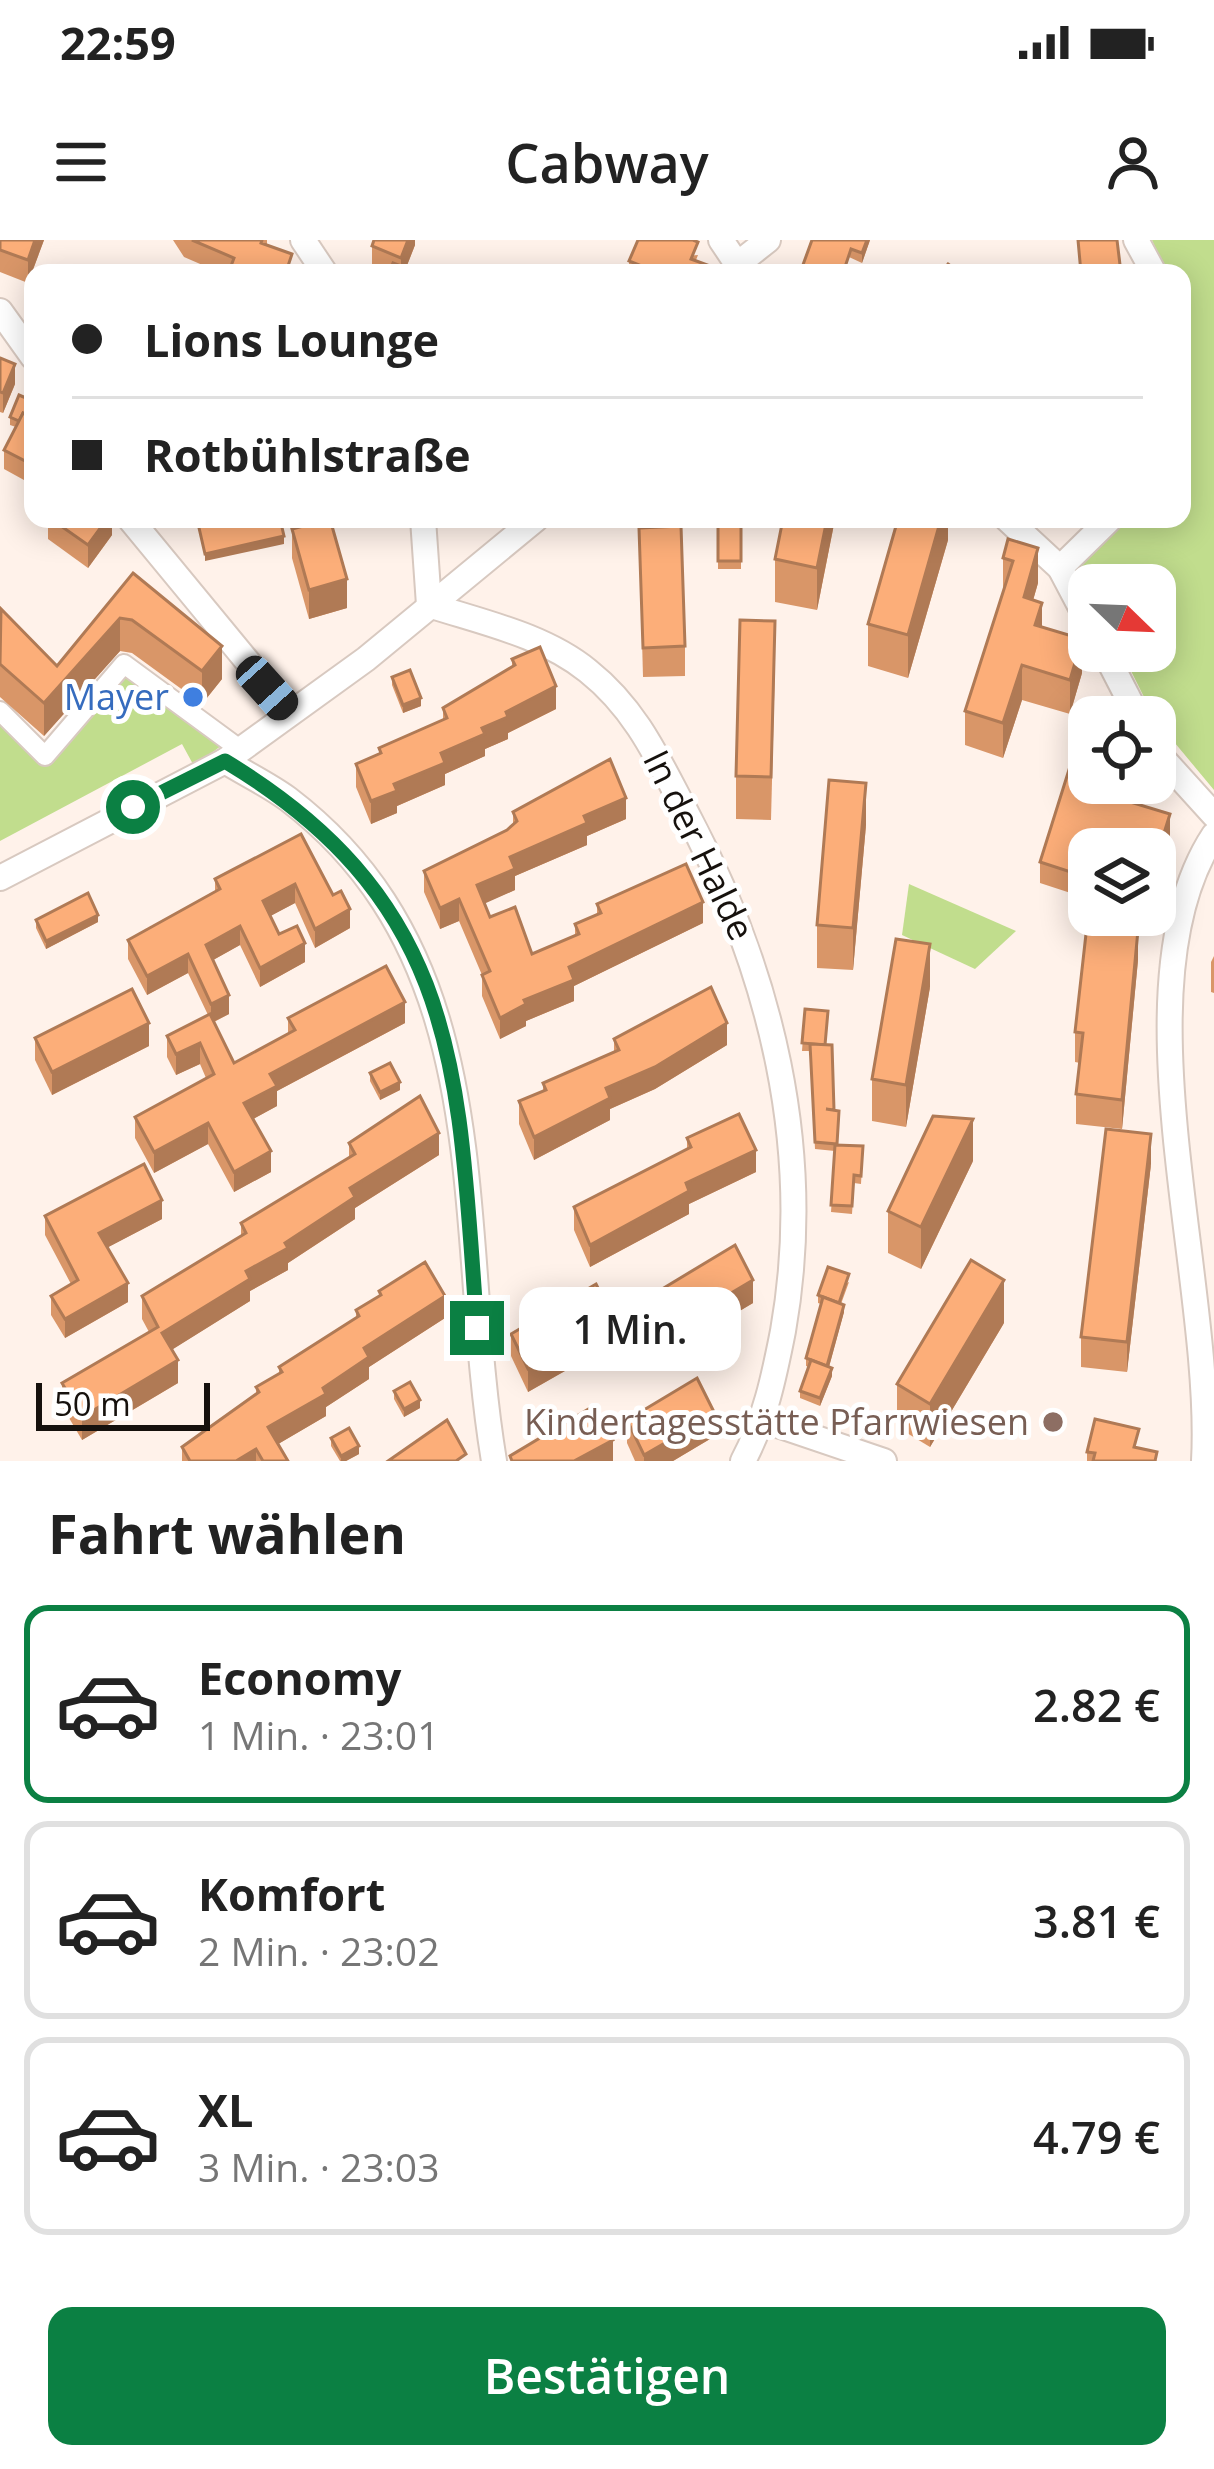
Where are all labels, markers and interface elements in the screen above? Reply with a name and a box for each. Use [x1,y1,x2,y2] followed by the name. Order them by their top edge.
[60,12,176,73] text: 22:59
[505,125,709,199] text: Cabway
[48,129,114,195] icon: menu
[1100,129,1166,195] icon: person
[144,309,439,370] text: Lions Lounge
[144,424,471,485] text: Rotbühlstraße
[1068,564,1176,672] north arrow
[1068,564,1176,936] map controls
[230,649,304,727] car
[64,672,169,721] place label: Mayer
[180,684,206,710] marker: Mayer
[1068,696,1176,804] button: locate
[632,742,767,948] street label: In der Halde
[106,780,160,834] route start
[1068,828,1176,936] button: layers
[519,1286,741,1370] callout: 1 Min.
[450,1301,504,1355] route end
[573,1302,687,1355] text: 1 Min.
[36,1377,210,1430] scale bar
[54,1381,131,1426] text: 50 m
[524,1397,1029,1446] place label: Kindertagesstätte Pfarrwiesen
[1040,1409,1066,1435] marker: Kindertagesstätte Pfarrwiesen
[48,1496,406,1570] text: Fahrt wählen
[198,1647,401,1708] text: Economy
[54,1650,162,1758] icon: car
[1033,1674,1160,1735] text: 2.82 €
[198,1708,439,1761] text: 1 Min. · 23:01
[198,1863,385,1924] text: Komfort
[54,1866,162,1974] icon: car
[1033,1890,1160,1951] text: 3.81 €
[198,1924,439,1977] text: 2 Min. · 23:02
[198,2079,253,2140] text: XL
[54,2082,162,2190] icon: car
[1033,2106,1160,2167] text: 4.79 €
[198,2140,439,2193] text: 3 Min. · 23:03
[48,2307,1166,2445] button: Bestätigen

